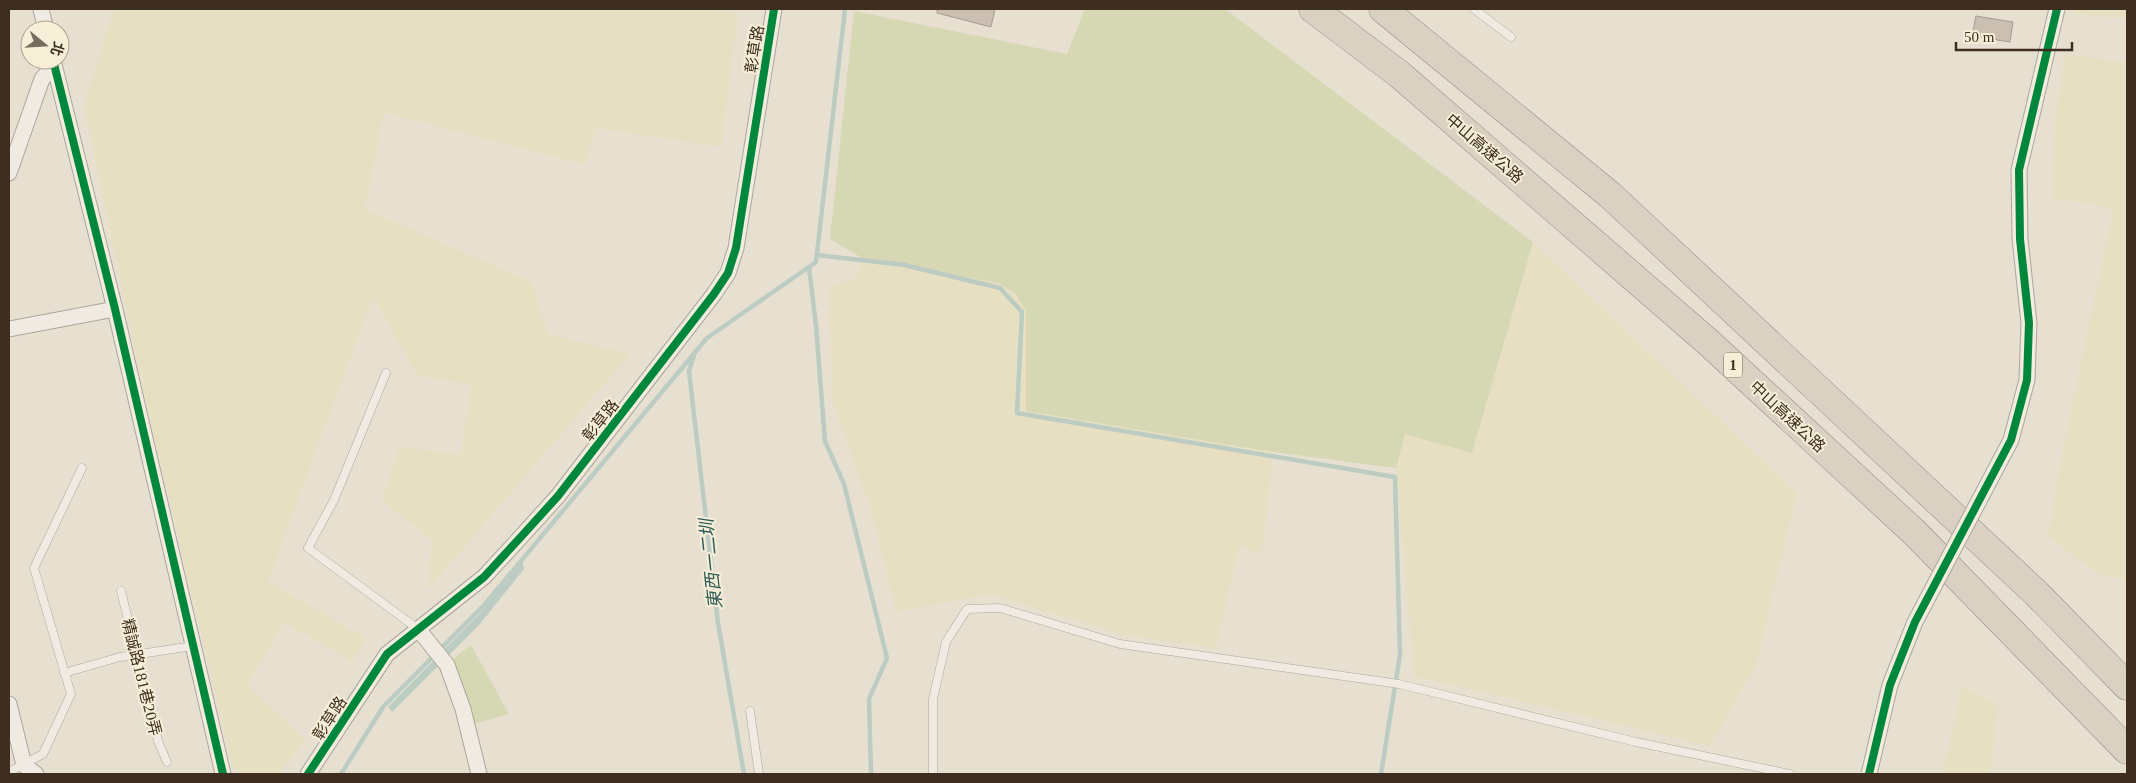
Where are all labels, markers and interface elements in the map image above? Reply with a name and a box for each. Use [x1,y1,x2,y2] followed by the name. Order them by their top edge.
[20,20,70,70] north arrow
[1956,20,2072,52] scale bar
[742,24,767,74] street label: 彰草路
[1964,29,1995,45] text: 50 m
[48,40,66,58] text: 北
[1443,110,1526,186] street label: 中山高速公路
[1724,352,1742,378] road number: 1
[1747,377,1829,455] street label: 中山高速公路
[579,396,622,444] street label: 彰草路
[696,515,726,610] water label: 東西一二圳
[119,617,164,737] street label: 精誠路181巷20弄
[309,694,350,743] street label: 彰草路

